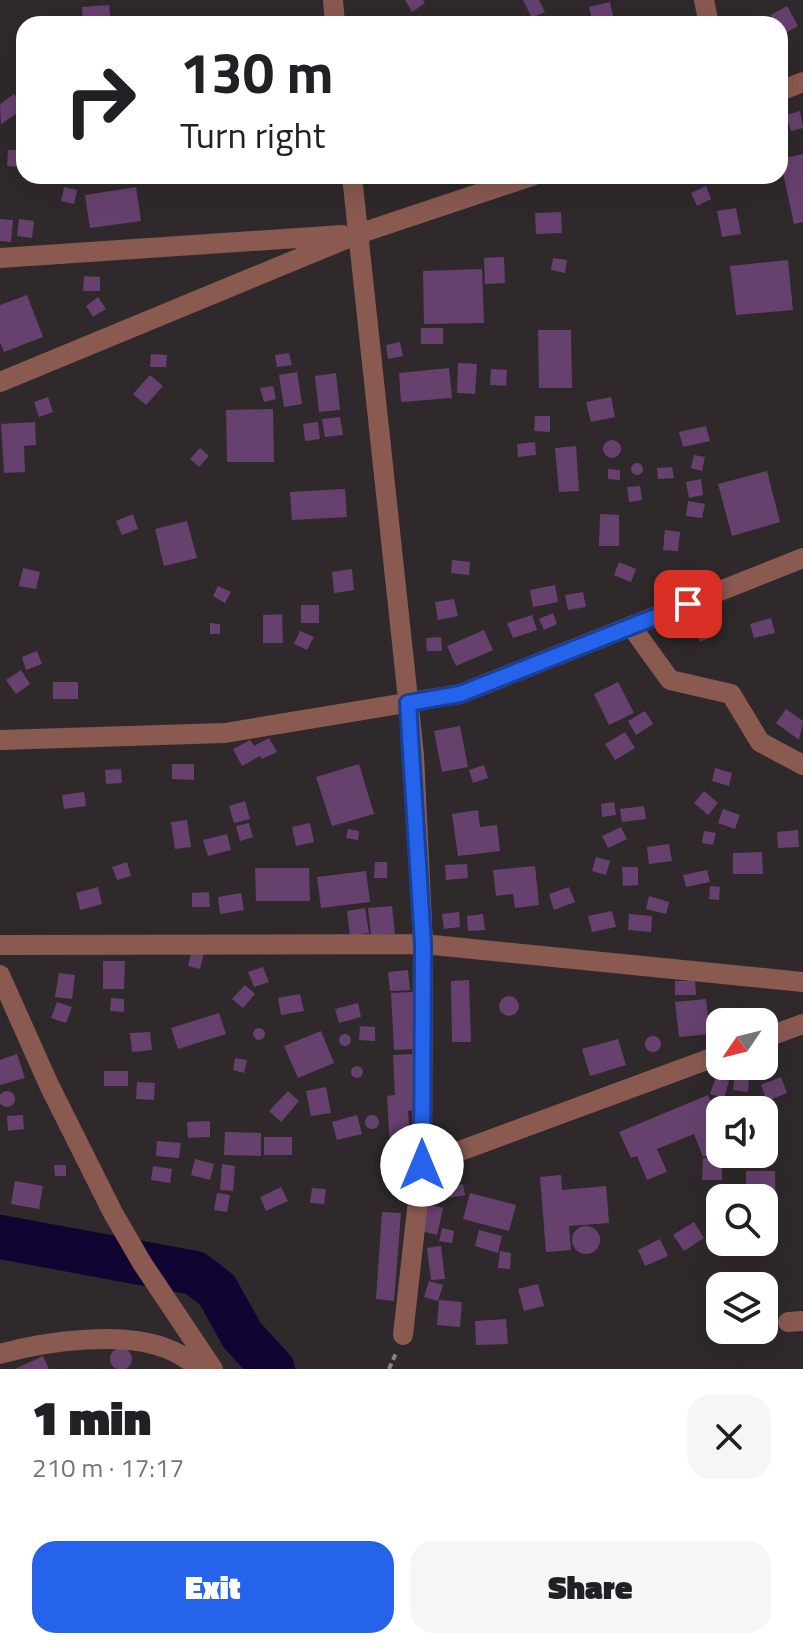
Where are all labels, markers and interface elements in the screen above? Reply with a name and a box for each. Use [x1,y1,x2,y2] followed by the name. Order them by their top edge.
[180,30,333,115] text: 130 m
[48,48,152,152] icon: right
[180,107,325,162] text: Turn right
[654,570,722,638] pin
[666,582,710,626] icon: arrive
[706,1008,778,1080] north arrow
[706,1008,778,1344] map controls
[706,1096,778,1168] button: sound
[380,1123,464,1207] position arrow
[706,1184,778,1256] button: search
[706,1272,778,1344] button: layers
[32,1381,151,1454] text: 1 min
[687,1395,771,1479] button: close
[32,1448,184,1487] text: 210 m · 17:17
[32,1541,394,1633] button: Exit
[410,1541,771,1633] button: Share

